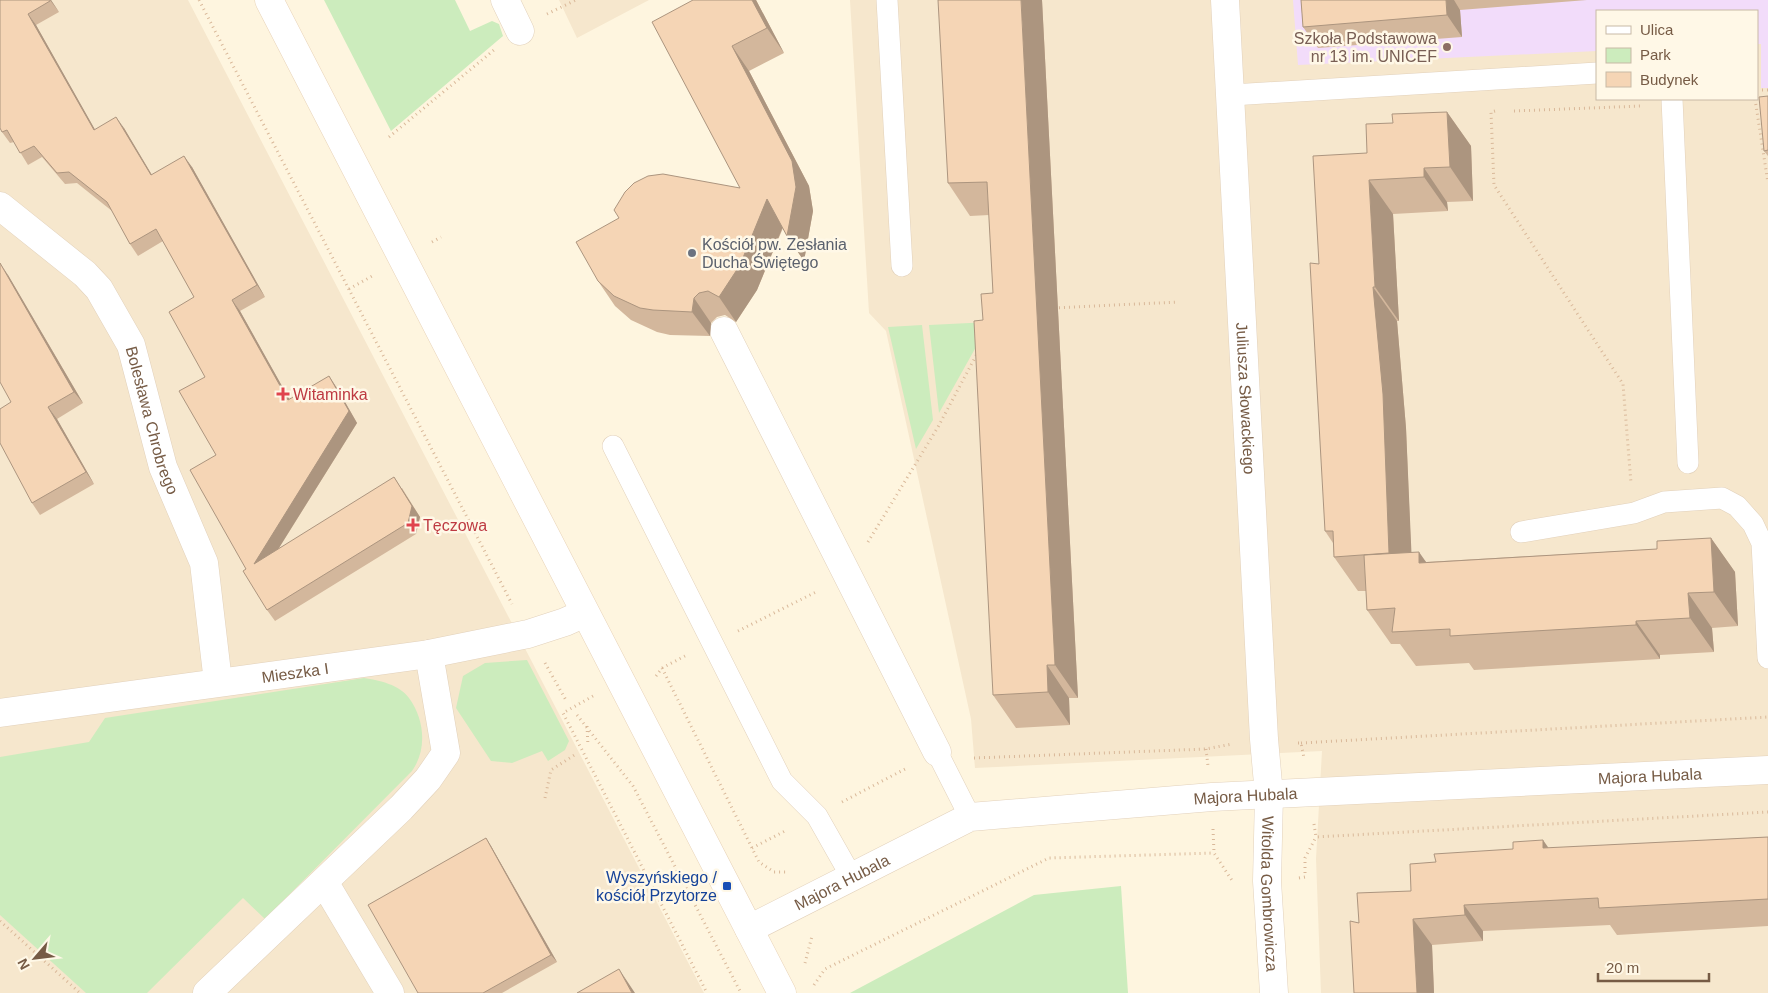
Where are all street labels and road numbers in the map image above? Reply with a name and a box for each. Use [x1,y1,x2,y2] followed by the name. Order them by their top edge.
[1233,322,1258,475] street label: Juliusza Słowackiego
[123,345,182,497] street label: Bolesława Chrobrego
[261,660,330,686] street label: Mieszka I
[1598,765,1702,787] street label: Majora Hubala
[1193,785,1298,808] street label: Majora Hubala
[1258,816,1281,972] street label: Witolda Gombrowicza
[792,851,892,914] street label: Majora Hubala

